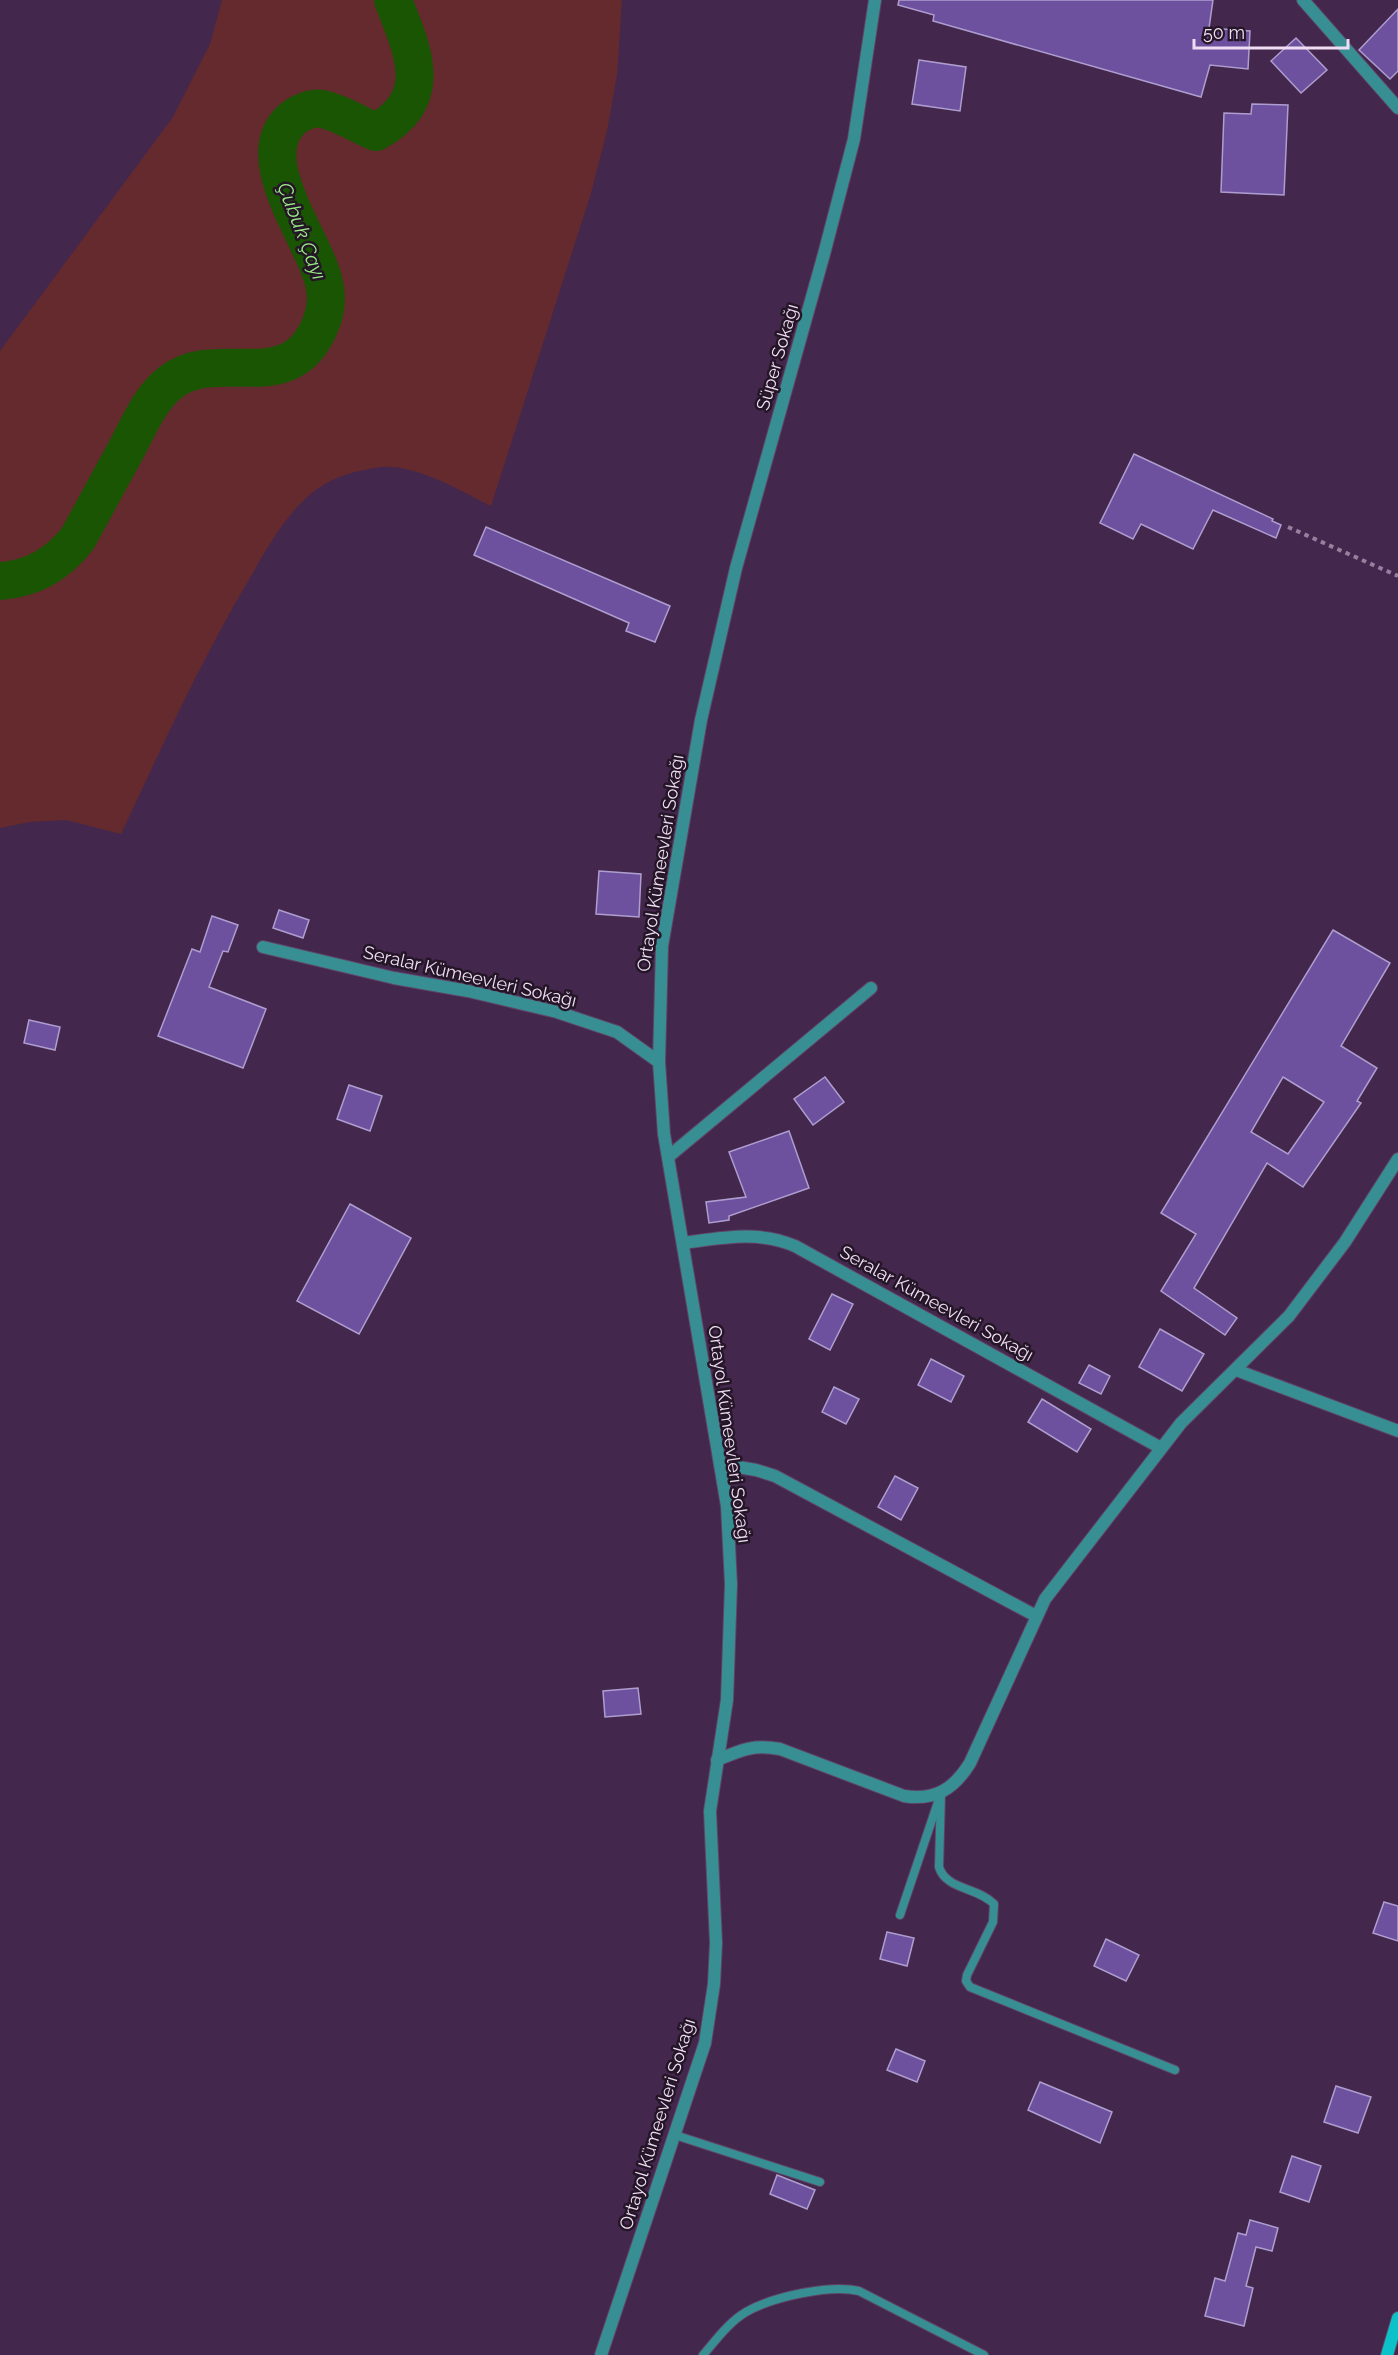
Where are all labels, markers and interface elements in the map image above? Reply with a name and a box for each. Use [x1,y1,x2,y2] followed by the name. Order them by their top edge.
[1194,12,1348,50] scale bar
[1203,22,1245,43] text: 50 m
[272,179,332,283] water label: Çubuk Çayı
[752,301,802,413] street label: Süper Sokağı
[632,753,688,973] street label: Ortayol Kümeevleri Sokağı
[361,941,579,1011] street label: Seralar Kümeevleri Sokağı
[837,1241,1037,1365] street label: Seralar Kümeevleri Sokağı
[704,1324,756,1544] street label: Ortayol Kümeevleri Sokağı
[615,2016,699,2232] street label: Ortayol Kümeevleri Sokağı

